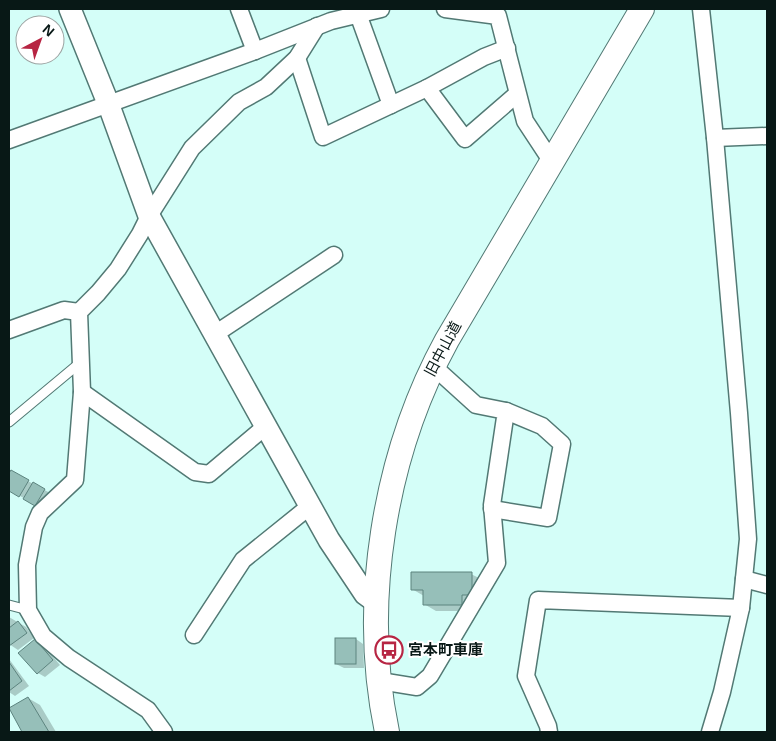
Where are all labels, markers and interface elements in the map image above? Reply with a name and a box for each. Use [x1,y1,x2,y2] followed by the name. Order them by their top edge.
[15,15,65,65] north arrow
[39,21,58,40] text: N
[421,318,464,379] street label: 旧中山道
[374,635,404,665] bus stop icon: 宮本町車庫
[408,641,483,658] place label: 宮本町車庫

